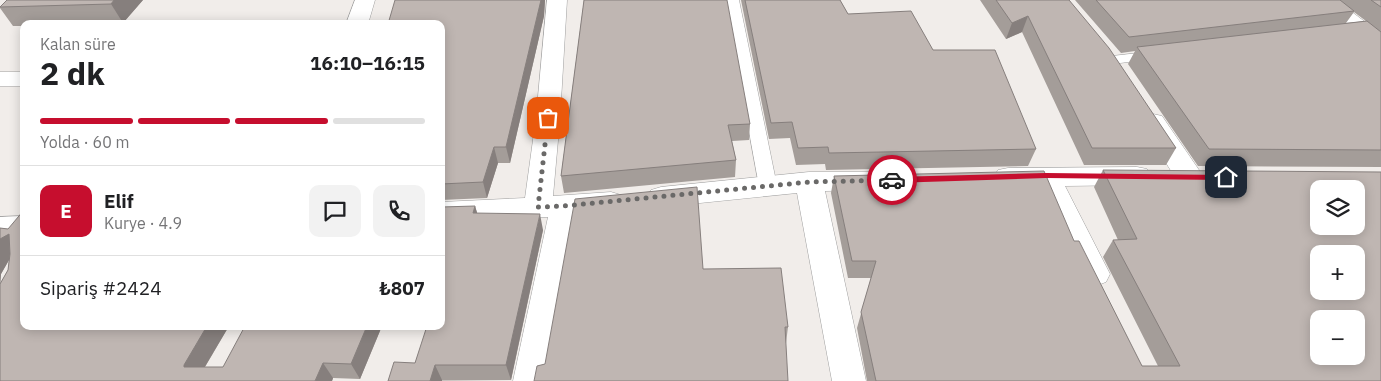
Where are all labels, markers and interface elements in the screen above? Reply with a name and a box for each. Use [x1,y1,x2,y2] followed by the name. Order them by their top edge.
[40,34,116,54] text: Kalan süre
[310,51,425,75] text: 16:10–16:15
[40,52,105,94] text: 2 dk
[527,97,569,139] pin
[534,104,562,132] icon: bag
[40,132,130,152] text: Yolda · 60 m
[867,155,917,205] courier
[1205,156,1247,198] pin
[1212,163,1240,191] icon: home
[878,166,906,194] icon: car
[1310,180,1365,365] map controls
[1310,180,1365,235] button: layers
[309,185,361,237] button: chat
[373,185,425,237] button: phone
[104,189,134,213] text: Elif
[60,199,72,223] text: E
[104,213,182,233] text: Kurye · 4.9
[1310,245,1365,300] button: +
[40,276,162,300] text: Sipariş #2424
[379,276,425,300] text: ₺807
[1310,310,1365,365] button: −

